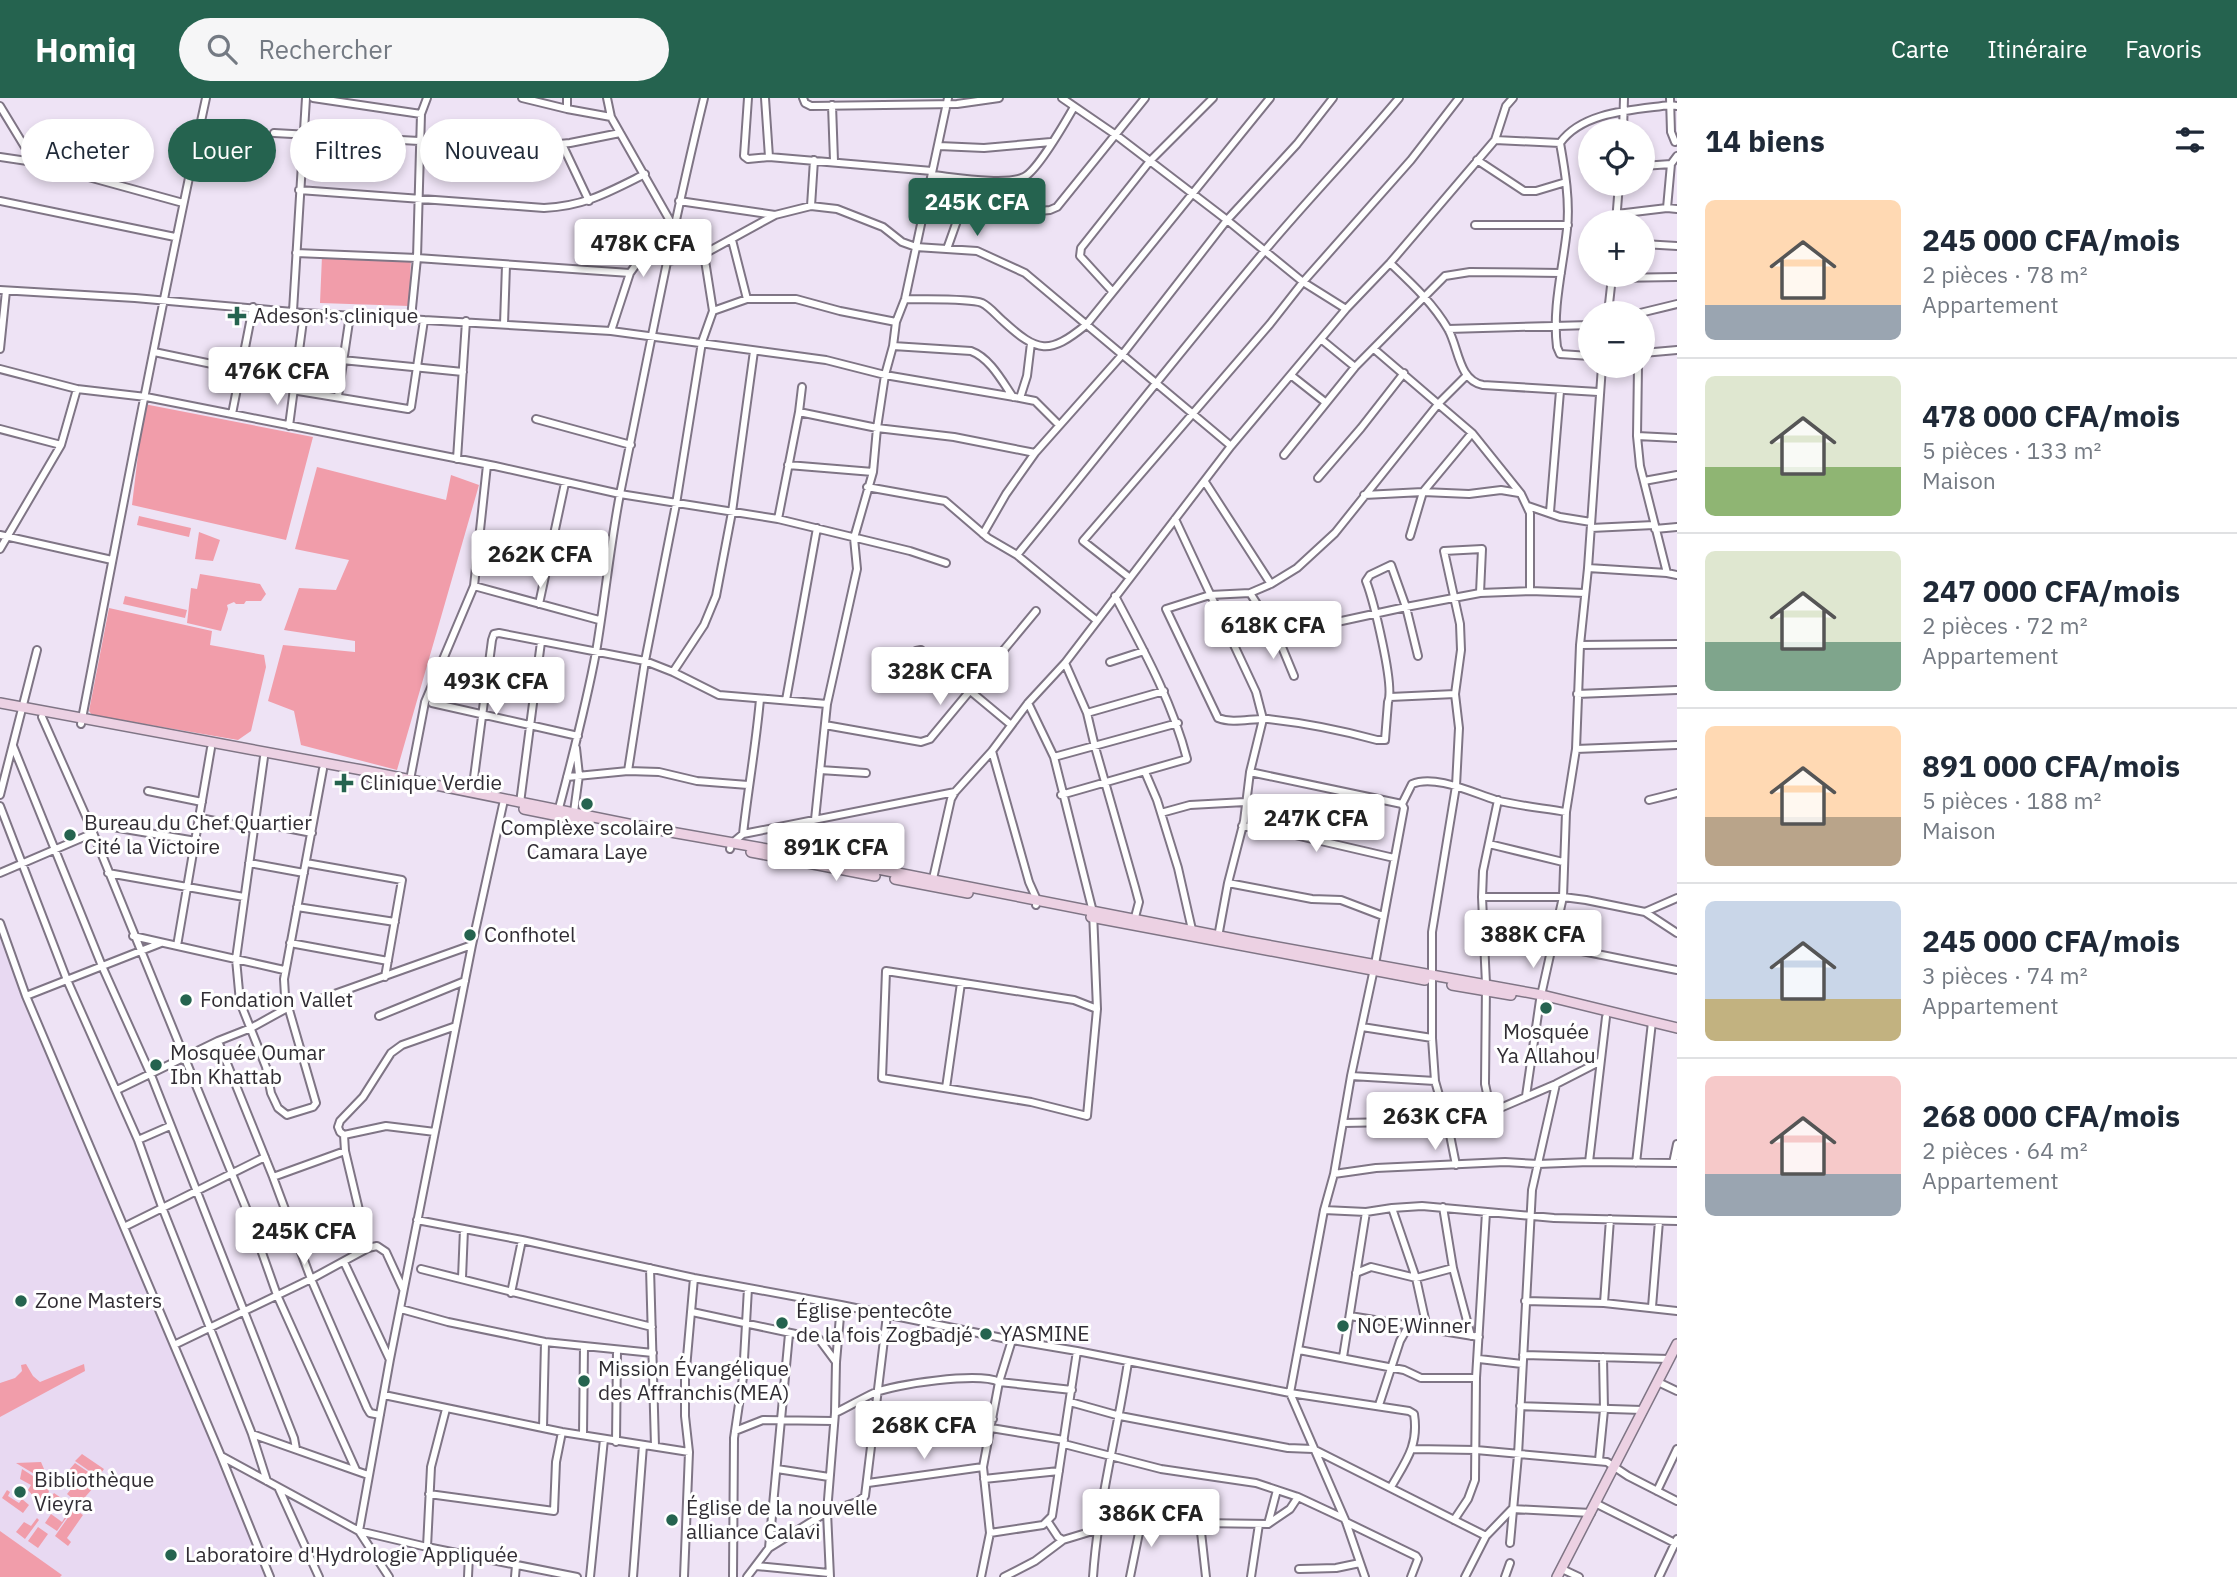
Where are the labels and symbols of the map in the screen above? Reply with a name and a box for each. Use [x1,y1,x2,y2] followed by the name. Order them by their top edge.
[905,178,1049,238] pin: 245K CFA
[571,220,715,279] pin: 478K CFA
[253,301,418,329] place label: Adeson's clinique
[227,306,247,326] marker: Adeson's clinique
[205,348,349,407] pin: 476K CFA
[468,531,612,590] pin: 262K CFA
[1201,602,1345,661] pin: 618K CFA
[868,648,1012,707] pin: 328K CFA
[424,658,568,717] pin: 493K CFA
[360,768,502,796] place label: Clinique Verdie
[334,773,354,793] marker: Clinique Verdie
[1244,794,1388,854] pin: 247K CFA
[579,796,595,812] marker: Complèxe scolaire Camara Laye
[84,808,312,860] place label: Bureau du Chef Quartier Cité la Victoire
[501,813,673,865] place label: Complèxe scolaire Camara Laye
[764,824,908,883] pin: 891K CFA
[62,827,78,843] marker: Bureau du Chef Quartier Cité la Victoire
[1461,910,1605,970] pin: 388K CFA
[484,920,576,948] place label: Confhotel
[462,927,478,943] marker: Confhotel
[200,985,353,1013] place label: Fondation Vallet
[178,992,194,1008] marker: Fondation Vallet
[1538,1000,1554,1016] marker: Mosquée Ya Allahou
[1496,1017,1596,1069] place label: Mosquée Ya Allahou
[170,1038,326,1090] place label: Mosquée Oumar Ibn Khattab
[148,1057,164,1073] marker: Mosquée Oumar Ibn Khattab
[1363,1093,1507,1152] pin: 263K CFA
[232,1208,376,1267] pin: 245K CFA
[35,1286,162,1314] place label: Zone Masters
[13,1293,29,1309] marker: Zone Masters
[796,1296,973,1348] place label: Église pentecôte de la fois Zogbadjé
[1357,1311,1471,1339] place label: NOE Winner
[774,1315,790,1331] marker: Église pentecôte de la fois Zogbadjé
[1335,1318,1351,1334] marker: NOE Winner
[1000,1319,1090,1347] place label: YASMINE
[978,1326,994,1342] marker: YASMINE
[598,1354,790,1406] place label: Mission Évangélique des Affranchis(MEA)
[576,1373,592,1389] marker: Mission Évangélique des Affranchis(MEA)
[852,1402,996,1461] pin: 268K CFA
[34,1465,154,1517] place label: Bibliothèque Vieyra
[12,1484,28,1500] marker: Bibliothèque Vieyra
[1079,1490,1223,1549] pin: 386K CFA
[686,1493,878,1545] place label: Église de la nouvelle alliance Calavi
[664,1512,680,1528] marker: Église de la nouvelle alliance Calavi
[185,1540,518,1568] place label: Laboratoire d'Hydrologie Appliquée
[163,1547,179,1563] marker: Laboratoire d'Hydrologie Appliquée

